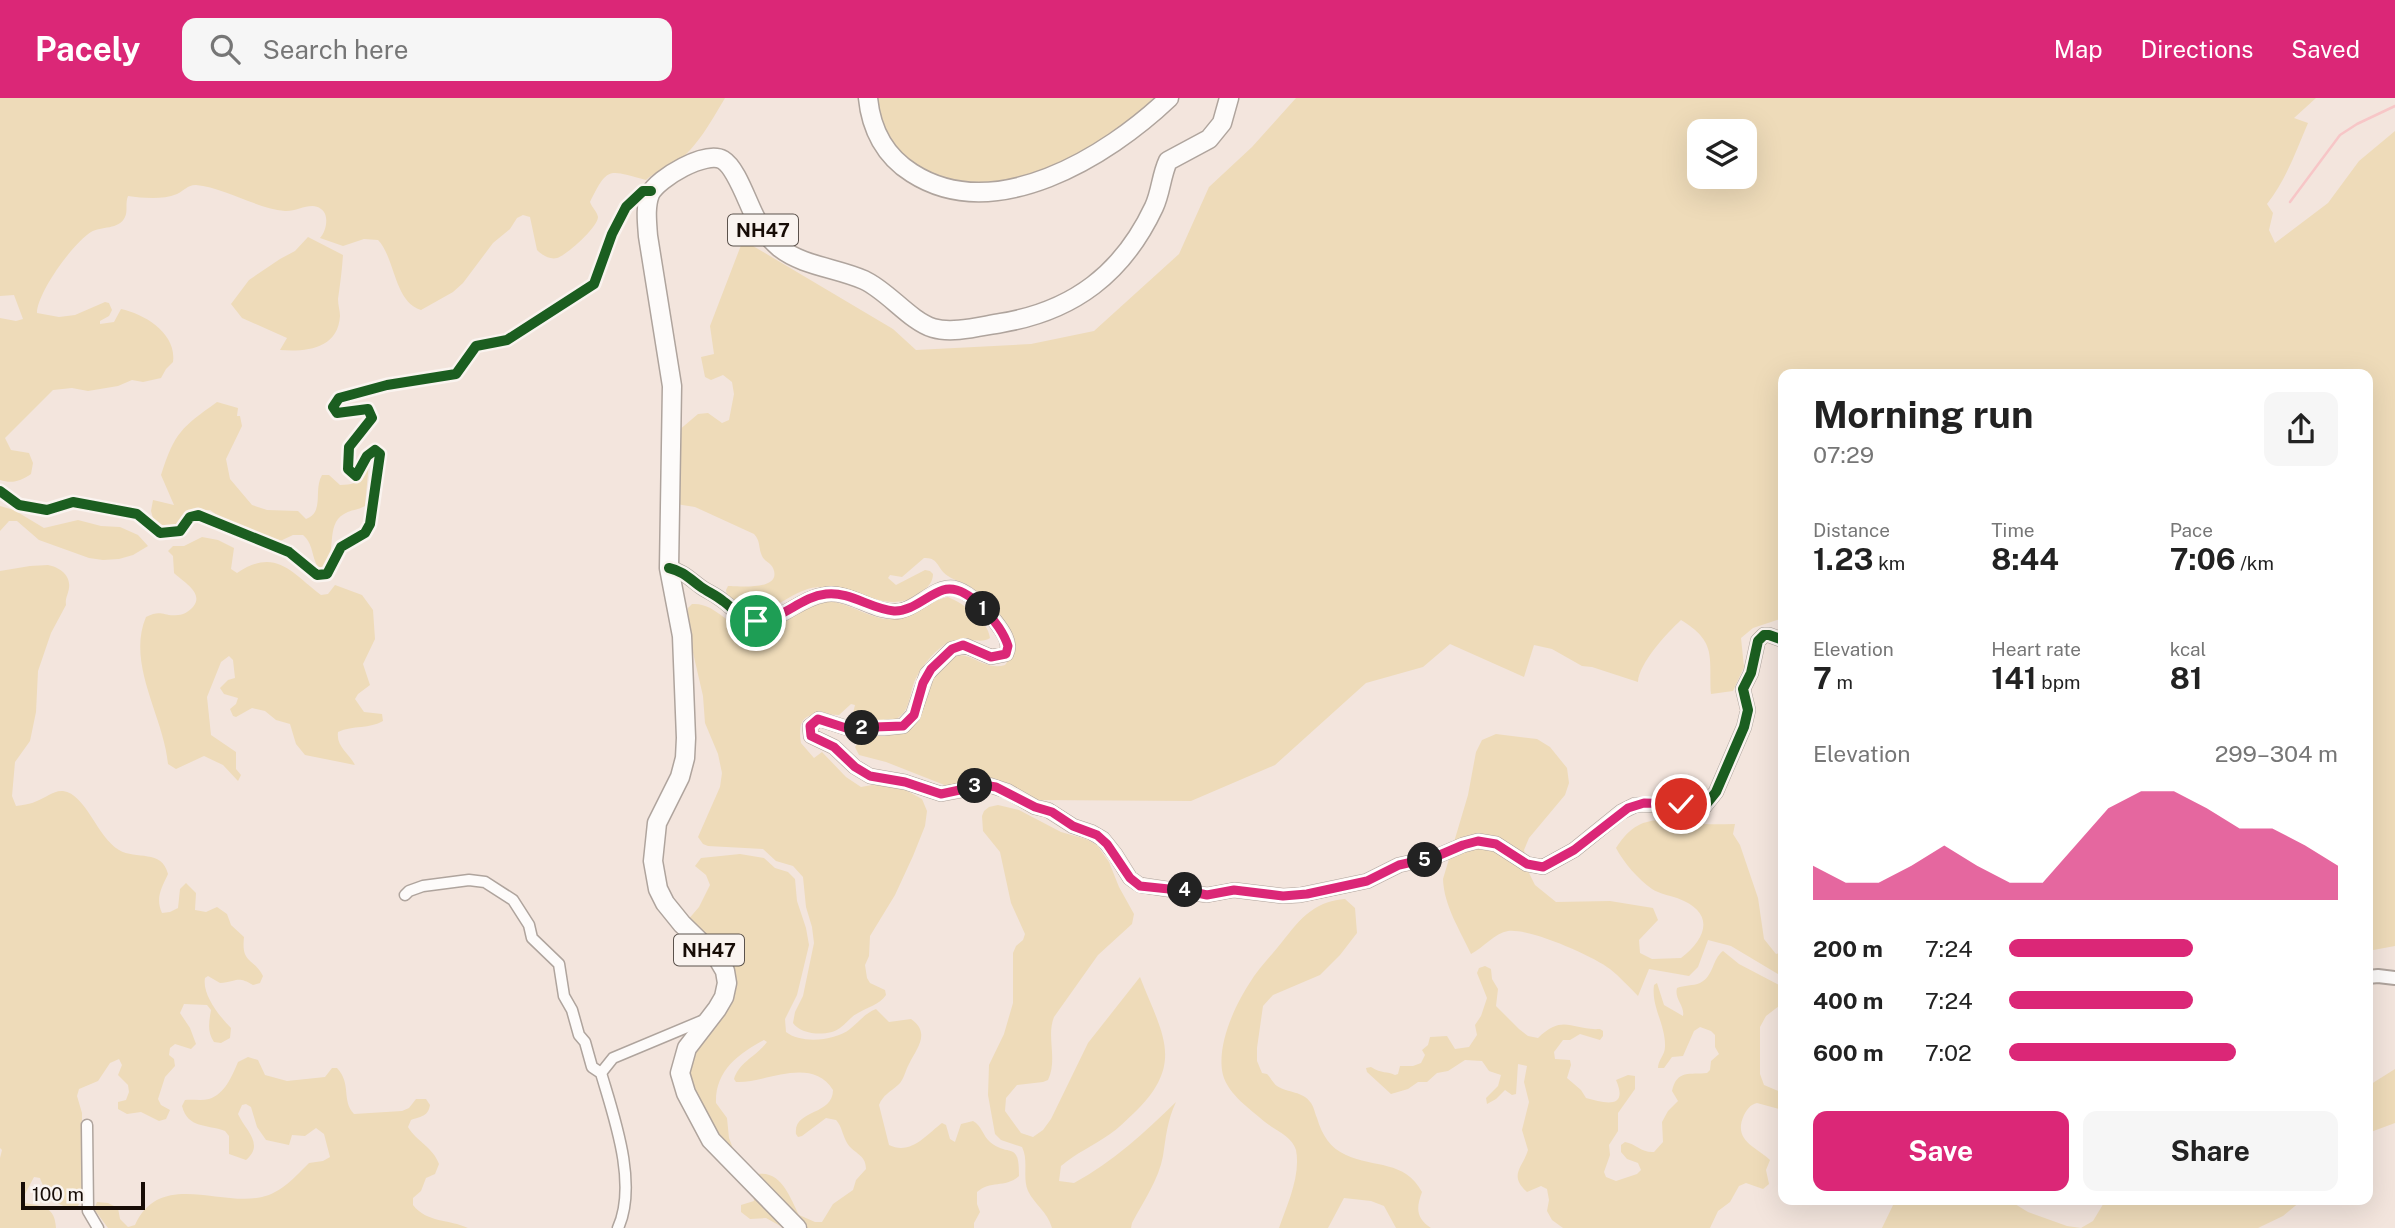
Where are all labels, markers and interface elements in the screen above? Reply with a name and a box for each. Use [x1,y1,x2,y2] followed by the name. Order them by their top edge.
[182,18,672,81] search box
[35,30,140,68] text: Pacely
[206,30,244,68] icon: search
[262,34,408,65] text: Search here
[2054,35,2103,63] text: Map
[2141,35,2253,63] text: Directions
[2291,35,2360,63] text: Saved
[1687,119,1757,189] map controls
[1687,119,1757,189] button: layers
[728,214,798,246] road number: NH47
[1813,392,2034,437] text: Morning run
[2264,392,2338,466] button: share
[1813,441,1874,468] text: 07:29
[1813,519,1890,541] text: Distance
[1991,519,2035,541] text: Time
[2170,519,2213,541] text: Pace
[1813,541,1874,577] text: 1.23
[1991,541,2059,577] text: 8:44
[2170,541,2236,577] text: 7:06
[1874,552,1905,574] text: km
[2236,552,2274,574] text: /km
[726,591,786,651] pin
[965,592,1000,626] pin: 1
[978,597,987,619] text: 1
[737,602,775,640] icon: arrive
[1813,638,1894,660] text: Elevation
[1991,638,2081,660] text: Heart rate
[2170,638,2206,660] text: kcal
[1813,660,1832,696] text: 7
[1991,660,2037,696] text: 141
[2170,660,2203,696] text: 81
[1832,671,1853,693] text: m
[2037,671,2080,693] text: bpm
[844,710,880,746] pin: 2
[855,716,868,738] text: 2
[1813,740,1911,767] text: Elevation
[2215,740,2338,767] text: 299–304 m
[958,768,992,804] pin: 3
[968,774,981,796] text: 3
[1651,774,1711,834] pin
[1662,785,1700,823] icon: check
[1408,842,1442,878] pin: 5
[1418,848,1431,870] text: 5
[1168,872,1202,908] pin: 4
[1178,878,1191,900] text: 4
[674,934,744,965] road number: NH47
[1813,935,1883,962] text: 200 m
[1925,935,1973,962] text: 7:24
[1813,987,1883,1014] text: 400 m
[1925,987,1973,1014] text: 7:24
[1813,1039,1883,1066] text: 600 m
[1925,1039,1972,1066] text: 7:02
[1813,1111,2069,1191] button: Save
[2083,1111,2338,1191] button: Share
[21,1179,145,1211] scale bar
[32,1183,84,1205] text: 100 m

